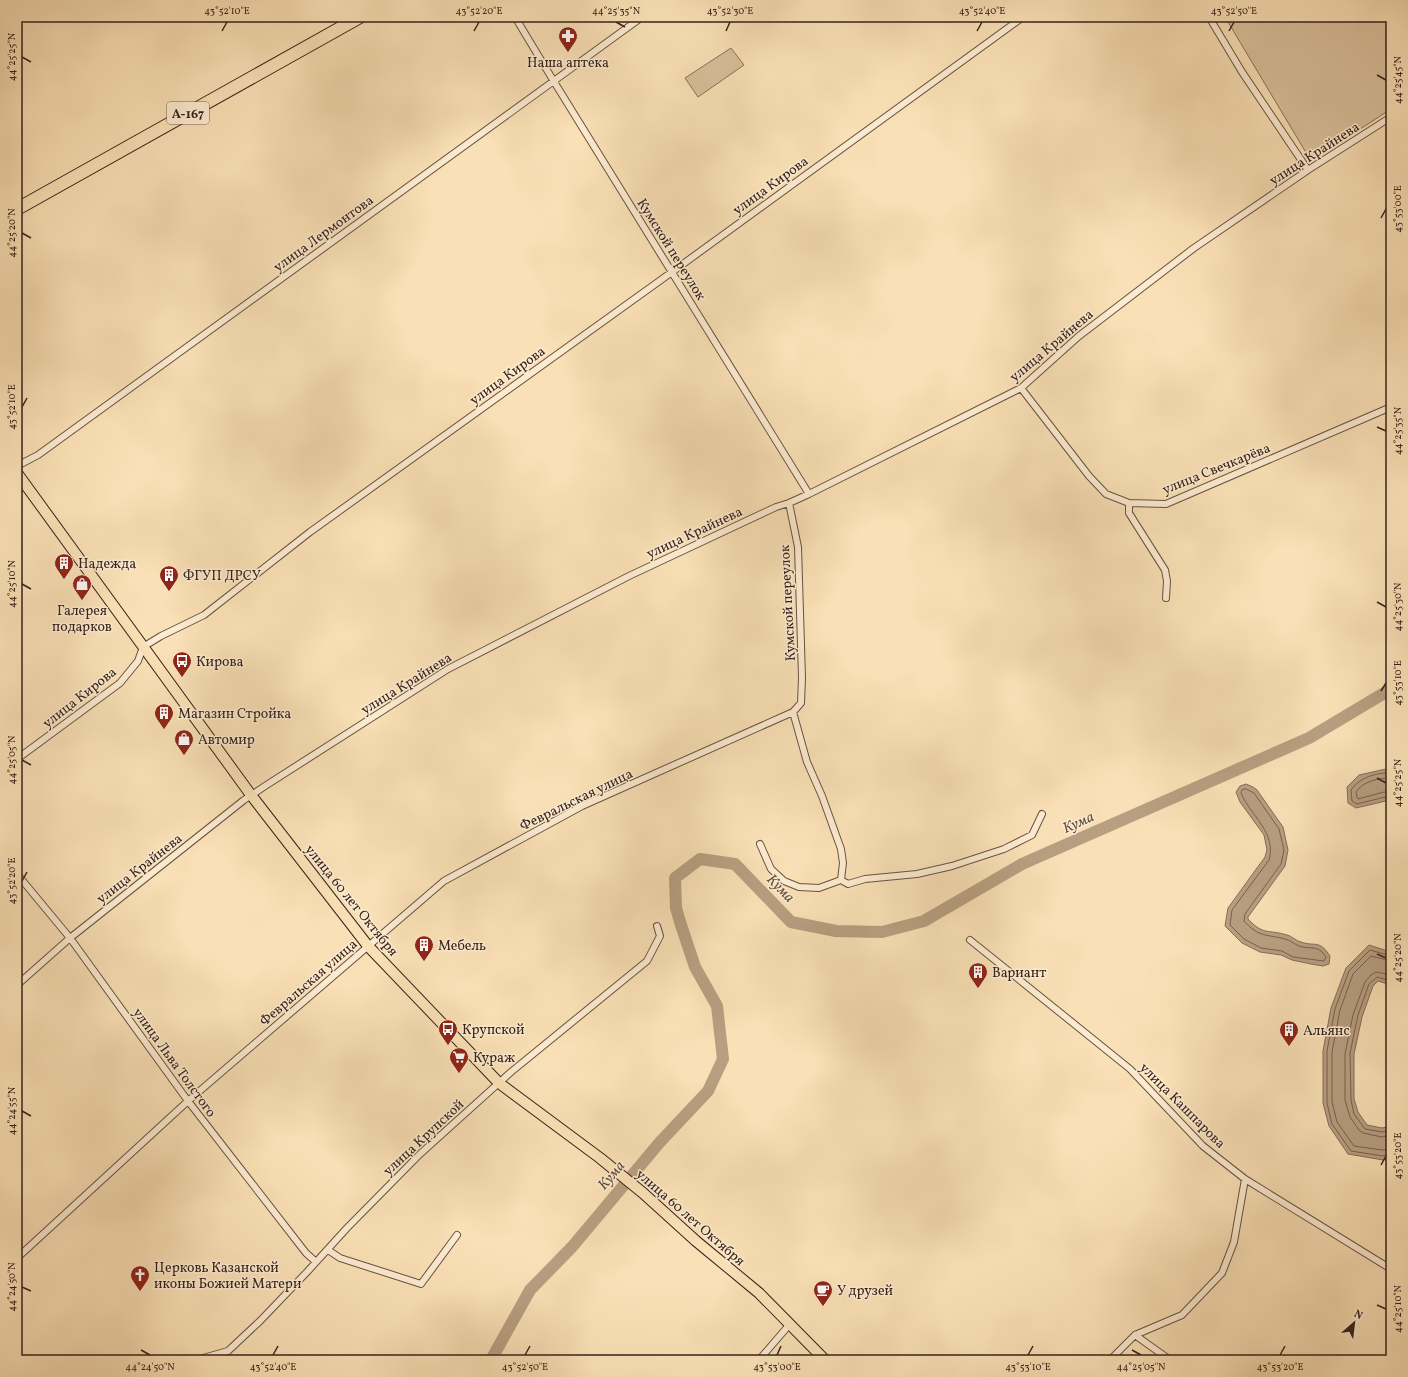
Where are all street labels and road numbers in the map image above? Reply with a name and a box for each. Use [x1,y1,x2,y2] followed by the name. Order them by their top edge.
[167,102,209,124] road number: А-167
[1266,118,1364,191] street label: улица Крайнева
[729,152,813,220] street label: улица Кирова
[270,191,378,277] street label: улица Лермонтова
[632,195,710,305] street label: Кумской переулок
[1006,305,1098,387] street label: улица Крайнева
[466,342,550,410] street label: улица Кирова
[1160,439,1273,500] street label: улица Свечкарёва
[643,503,746,564] street label: улица Крайнева
[776,544,801,662] street label: Кумской переулок
[358,649,456,720] street label: улица Крайнева
[39,663,121,733] street label: улица Кирова
[517,765,636,836] street label: Февральская улица
[93,830,187,909] street label: улица Крайнева
[300,841,402,961] street label: улица 60 лет Октября
[256,935,362,1031] street label: Февральская улица
[128,1004,220,1121] street label: улица Льва Толстого
[1135,1059,1229,1153] street label: улица Кашпарова
[379,1095,469,1181] street label: улица Крупской
[631,1165,749,1271] street label: улица 60 лет Октября

